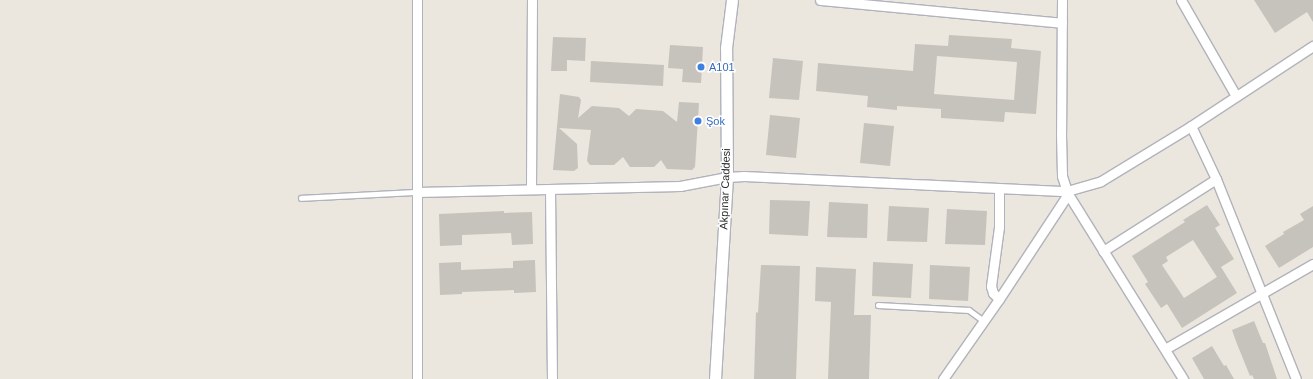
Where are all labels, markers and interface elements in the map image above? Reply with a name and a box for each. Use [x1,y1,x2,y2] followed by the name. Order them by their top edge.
[709,60,735,74] place label: A101
[696,62,706,72] marker: A101
[706,114,725,128] place label: Şok
[693,116,703,126] marker: Şok
[717,148,733,230] street label: Akpınar Caddesi

